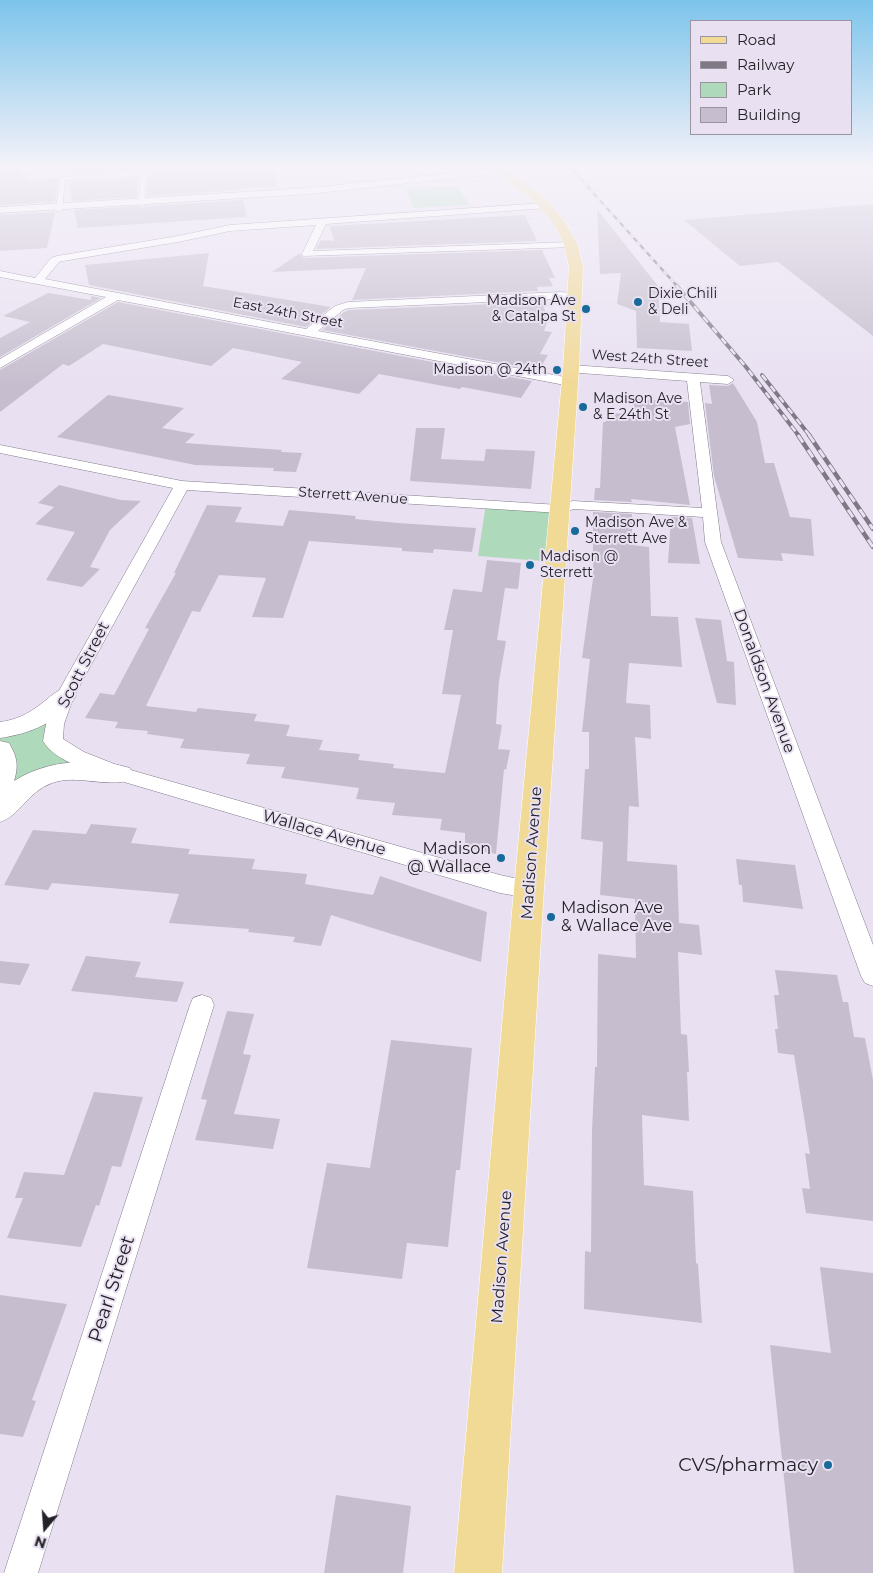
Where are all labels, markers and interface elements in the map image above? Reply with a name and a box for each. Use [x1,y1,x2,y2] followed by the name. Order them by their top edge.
[690,20,853,135] legend
[737,30,776,49] text: Road
[737,55,794,74] text: Railway
[737,80,771,99] text: Park
[737,105,801,124] text: Building
[648,286,717,318] place label: Dixie Chili & Deli
[487,293,576,326] place label: Madison Ave & Catalpa St
[232,294,344,332] street label: East 24th Street
[632,296,644,308] marker: Dixie Chili & Deli
[580,303,592,315] marker: Madison Ave & Catalpa St
[591,347,709,371] street label: West 24th Street
[433,362,547,378] place label: Madison @ 24th
[551,364,563,376] marker: Madison @ 24th
[593,391,682,424] place label: Madison Ave & E 24th St
[577,401,589,413] marker: Madison Ave & E 24th St
[298,484,408,508] street label: Sterrett Avenue
[585,515,687,548] place label: Madison Ave & Sterrett Ave
[569,525,581,537] marker: Madison Ave & Sterrett Ave
[540,549,618,582] place label: Madison @ Sterrett
[524,559,536,571] marker: Madison @ Sterrett
[729,606,799,756] street label: Donaldson Avenue
[54,619,114,711] street label: Scott Street
[518,786,546,920] street label: Madison Avenue
[260,806,388,860] street label: Wallace Avenue
[407,839,491,877] place label: Madison @ Wallace
[495,852,507,864] marker: Madison @ Wallace
[561,898,672,936] place label: Madison Ave & Wallace Ave
[545,911,557,923] marker: Madison Ave & Wallace Ave
[488,1190,516,1324] street label: Madison Avenue
[84,1233,140,1345] street label: Pearl Street
[678,1454,818,1476] place label: CVS/pharmacy
[822,1459,834,1471] marker: CVS/pharmacy
[20,1503,70,1553] north arrow
[32,1532,49,1553] text: N

